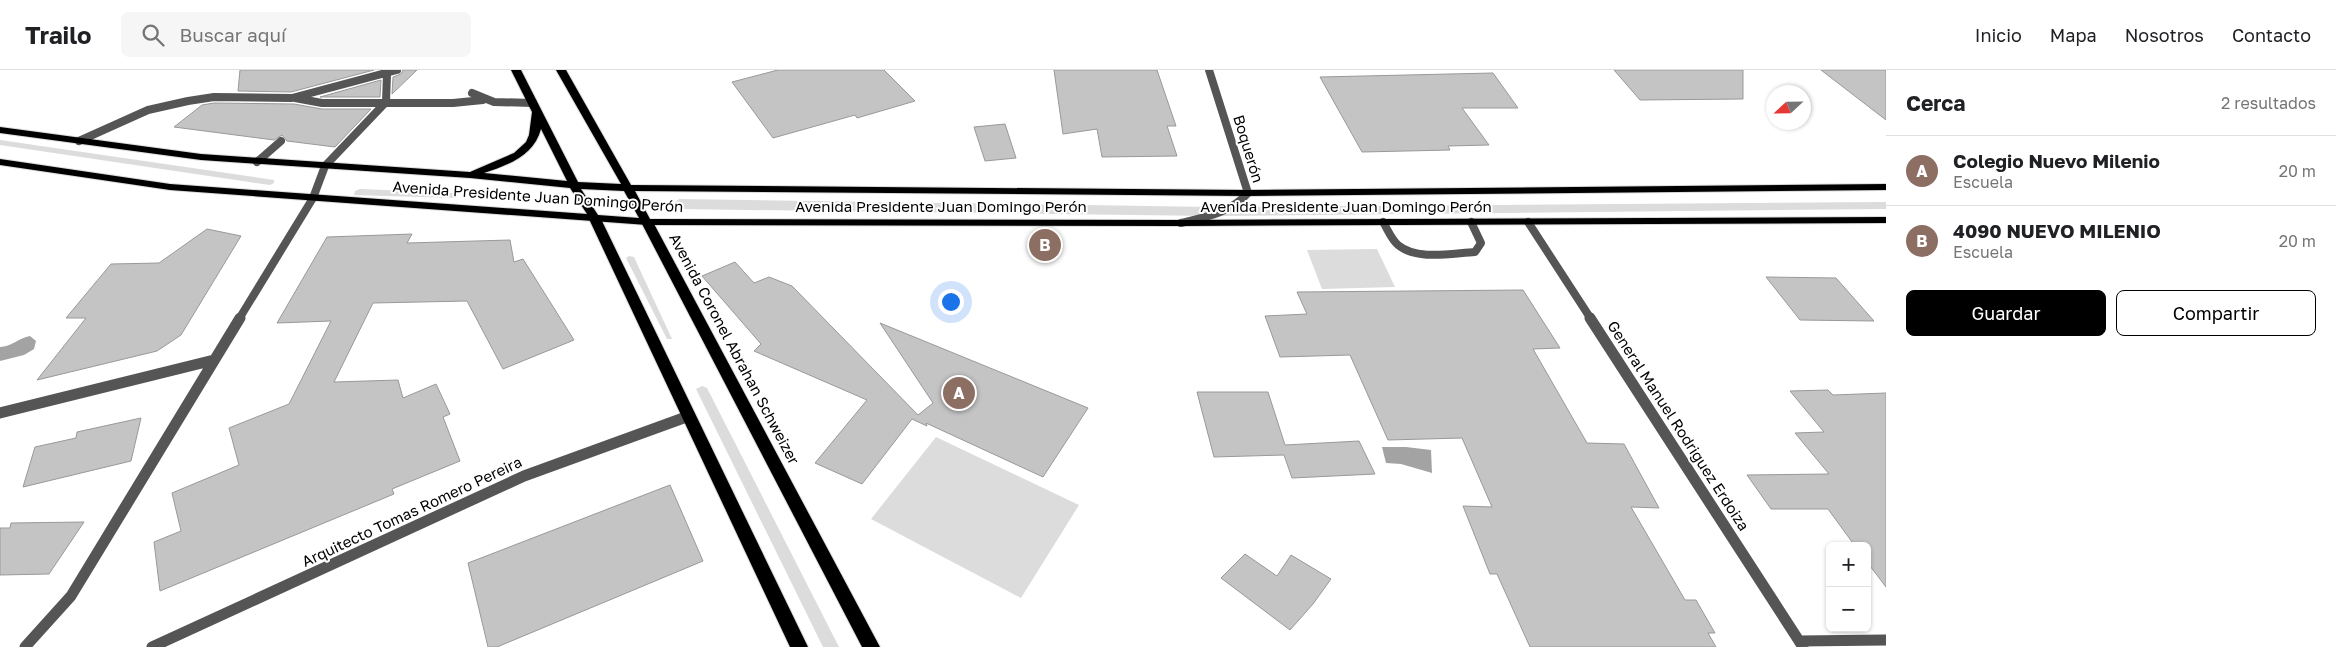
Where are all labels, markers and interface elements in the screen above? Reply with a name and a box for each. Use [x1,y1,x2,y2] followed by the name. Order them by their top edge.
[121,12,471,57] search box
[25,20,91,49] text: Trailo
[139,21,167,49] icon: search
[179,23,286,46] text: Buscar aquí
[1975,24,2022,46] text: Inicio
[2050,24,2097,46] text: Mapa
[2125,24,2204,46] text: Nosotros
[2232,24,2311,46] text: Contacto
[1766,85,1811,130] north arrow
[1906,90,1965,116] text: Cerca
[2221,93,2316,113] text: 2 resultados
[1230,113,1268,185] street label: Boquerón
[1953,149,2160,172] text: Colegio Nuevo Milenio
[1916,161,1928,181] text: A
[2279,161,2316,181] text: 20 m
[1953,172,2013,192] text: Escuela
[392,177,684,215] street label: Avenida Presidente Juan Domingo Perón
[795,197,1087,215] street label: Avenida Presidente Juan Domingo Perón
[1200,197,1492,215] street label: Avenida Presidente Juan Domingo Perón
[1953,219,2161,242] text: 4090 NUEVO MILENIO
[1029,226,1061,264] pin: B
[666,230,804,467] street label: Avenida Coronel Abrahan Schweizer
[1916,231,1928,251] text: B
[2279,231,2316,251] text: 20 m
[1953,242,2013,262] text: Escuela
[938,289,964,315] your location
[1906,290,2106,336] button: Guardar
[2116,290,2316,336] button: Compartir
[1604,317,1754,534] street label: General Manuel Rodriguez Erdoiza
[943,374,975,412] pin: A
[299,452,524,570] street label: Arquitecto Tomas Romero Pereira
[1826,542,1871,632] map controls
[1826,542,1871,587] button: +
[1826,587,1871,632] button: −

